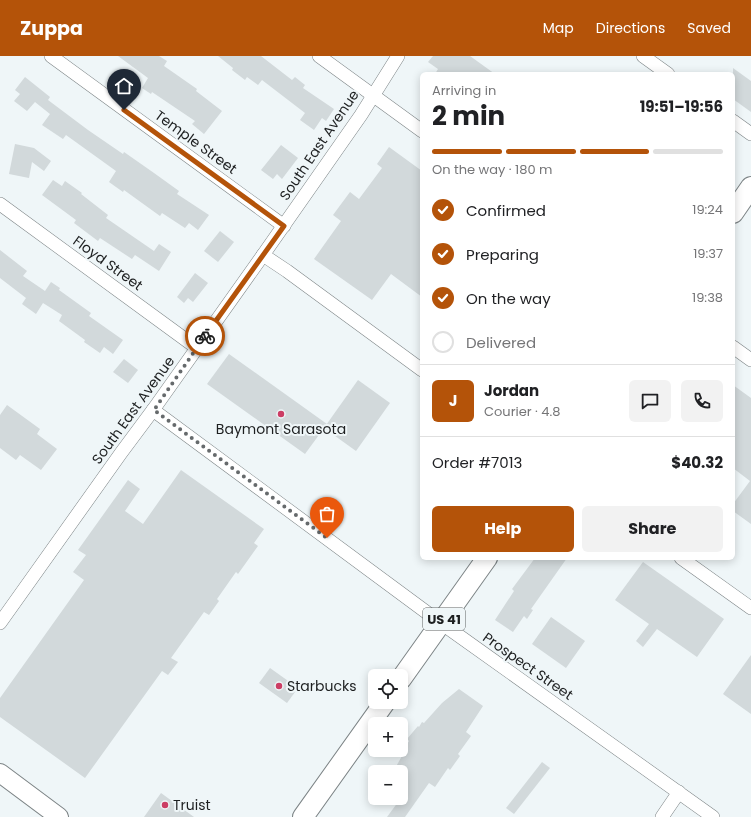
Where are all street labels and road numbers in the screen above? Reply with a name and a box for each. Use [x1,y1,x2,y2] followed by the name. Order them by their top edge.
[275,86,364,204] street label: South East Avenue
[151,105,241,179] street label: Temple Street
[69,231,147,295] street label: Floyd Street
[87,352,179,468] street label: South East Avenue
[423,608,465,630] road number: US 41
[479,627,577,705] street label: Prospect Street

